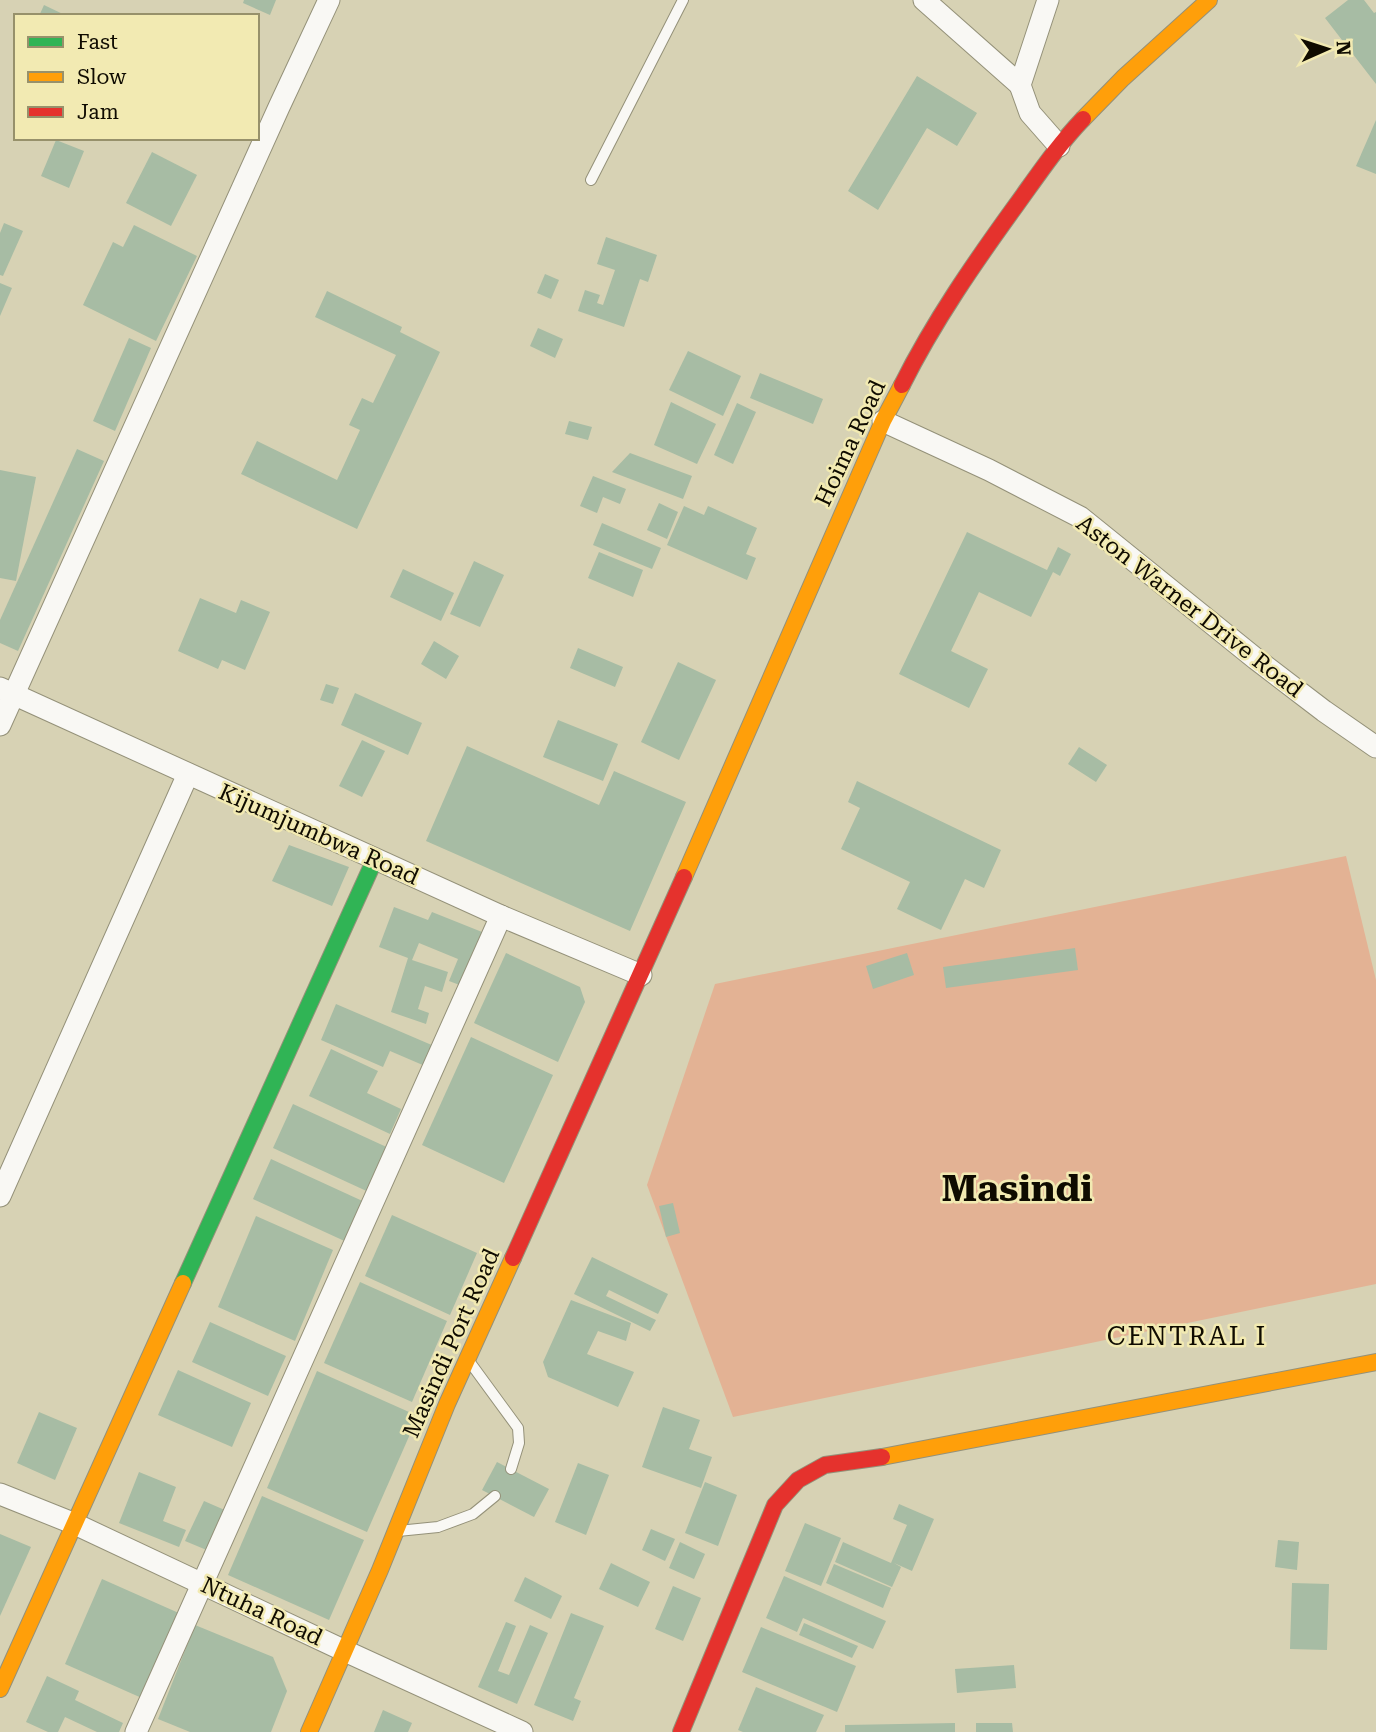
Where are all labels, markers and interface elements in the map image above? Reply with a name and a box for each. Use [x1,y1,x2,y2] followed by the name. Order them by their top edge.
[14,14,259,140] legend
[1292,14,1362,84] north arrow
[77,30,118,54] text: Fast
[1332,40,1355,56] text: N
[77,65,127,89] text: Slow
[77,100,119,124] text: Jam
[809,376,892,511] street label: Hoima Road
[1071,510,1308,703] street label: Aston Warner Drive Road
[215,778,423,891] street label: Kijumjumbwa Road
[941,1167,1093,1210] district label: Masindi
[398,1244,505,1442] street label: Masindi Port Road
[1107,1321,1267,1351] district label: CENTRAL I
[197,1572,327,1651] street label: Ntuha Road

